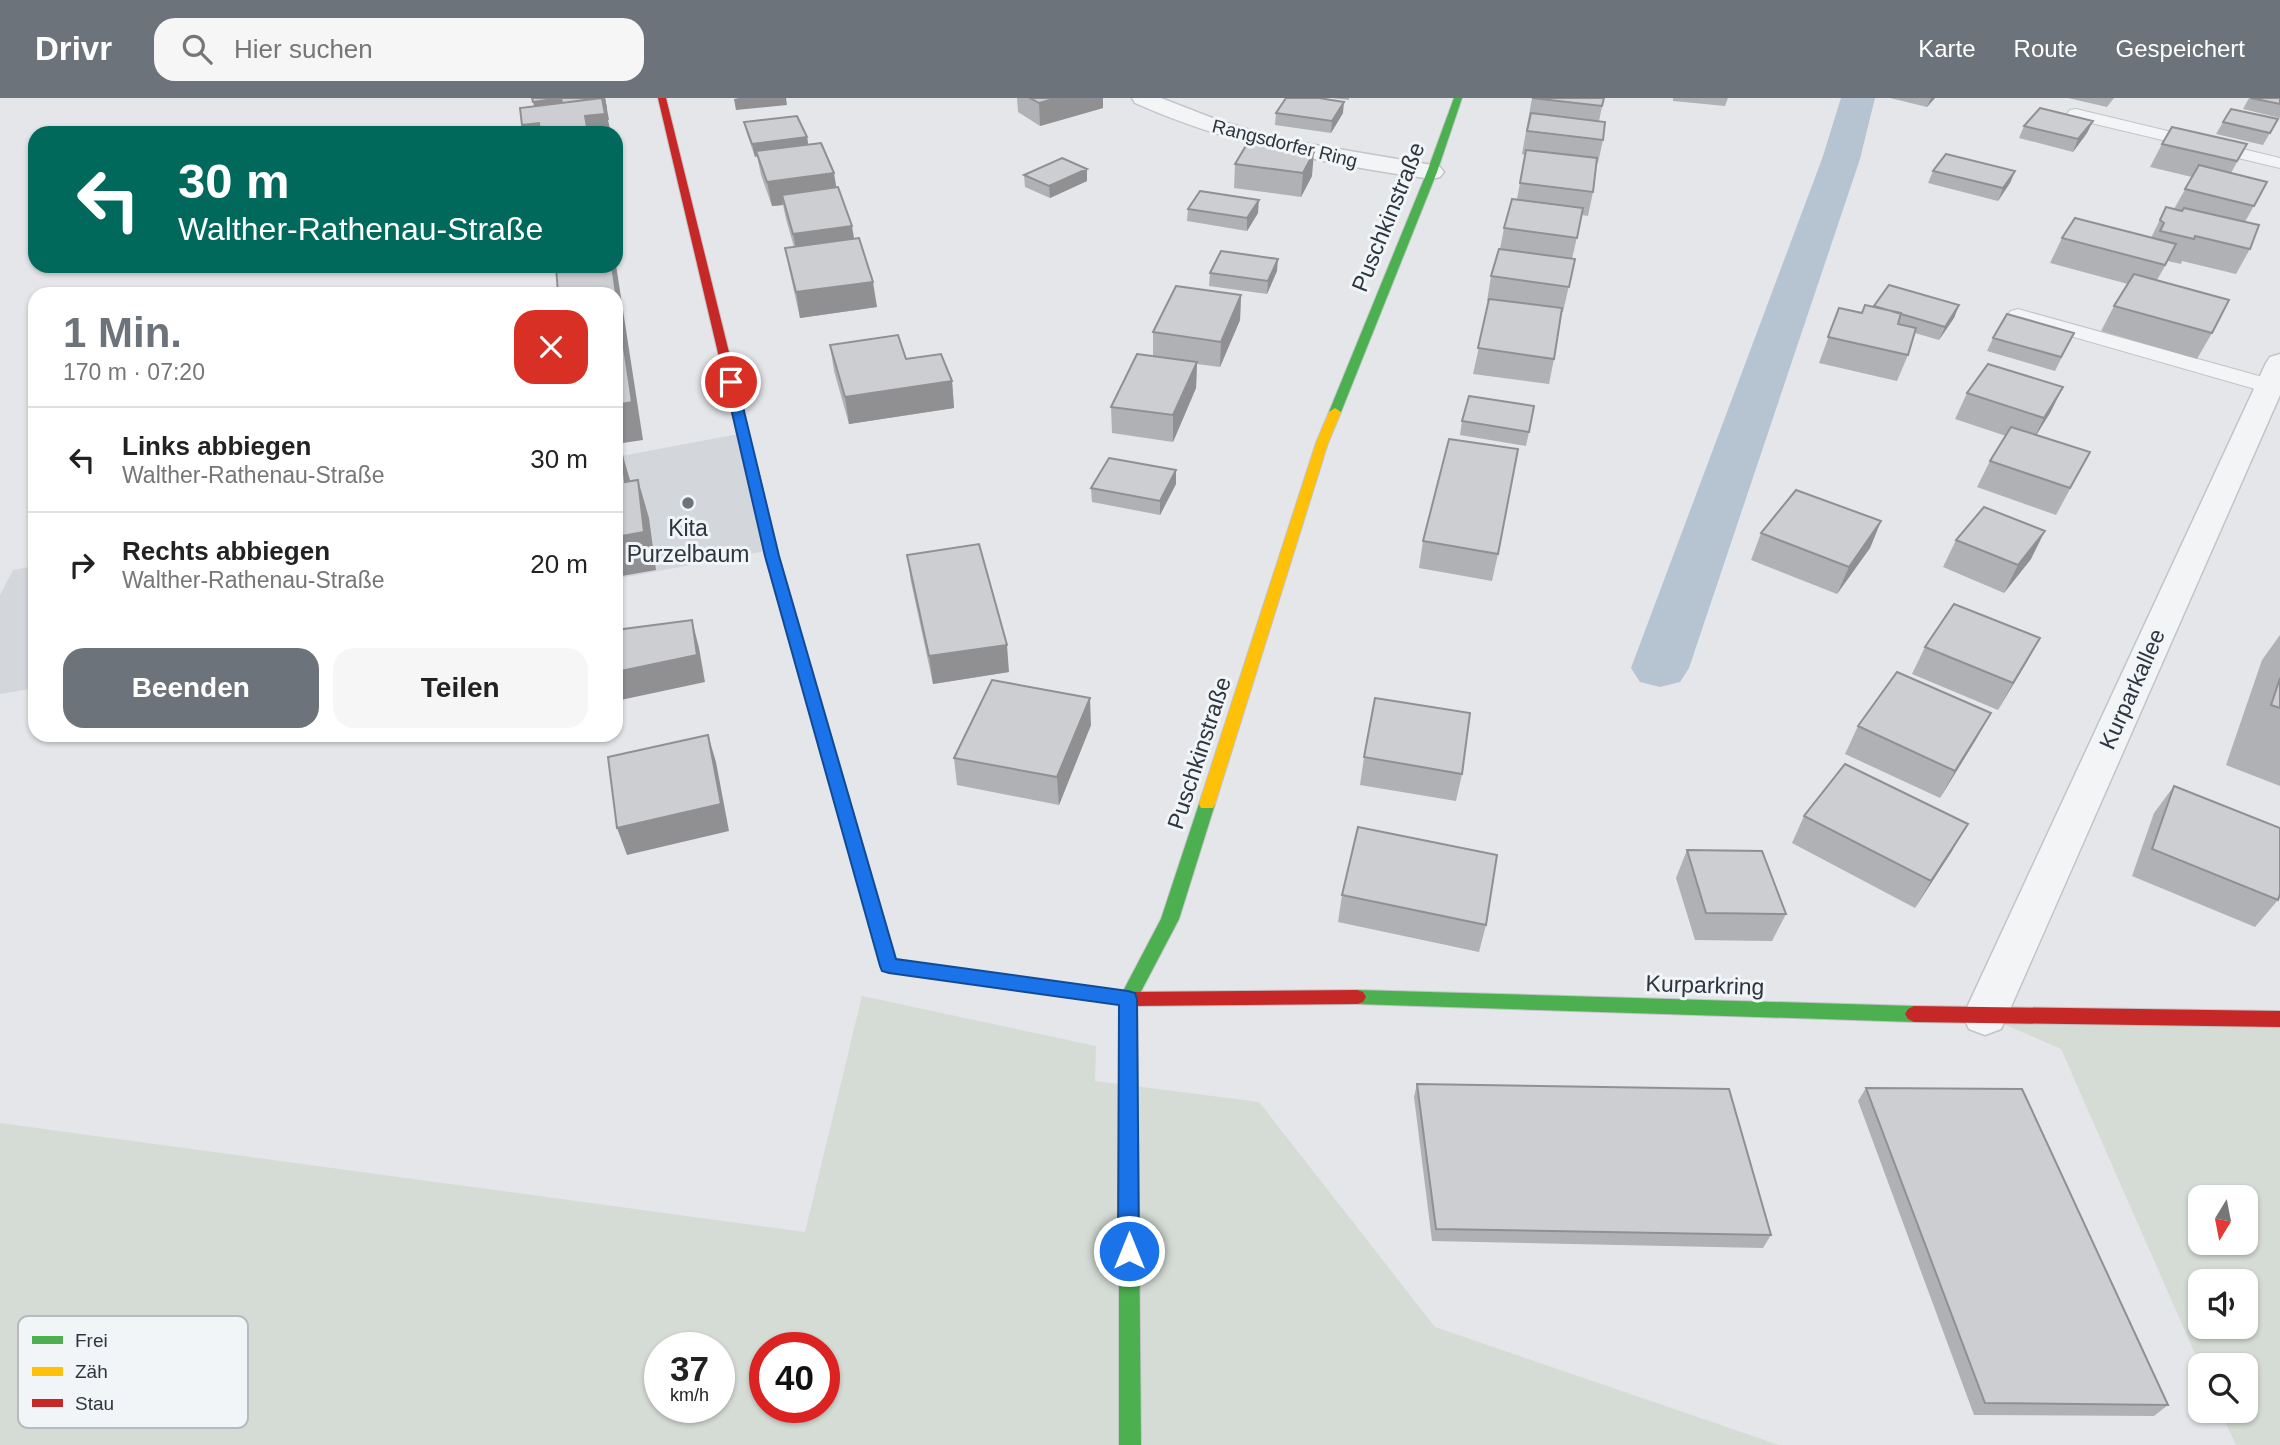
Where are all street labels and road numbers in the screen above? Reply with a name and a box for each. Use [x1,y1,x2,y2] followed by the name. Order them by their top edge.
[1210,115,1360,172] street label: Rangsdorfer Ring
[1346,139,1430,295] street label: Puschkinstraße
[2094,625,2170,753] street label: Kurparkallee
[1162,674,1236,832] street label: Puschkinstraße
[1645,970,1765,1000] street label: Kurparkring

